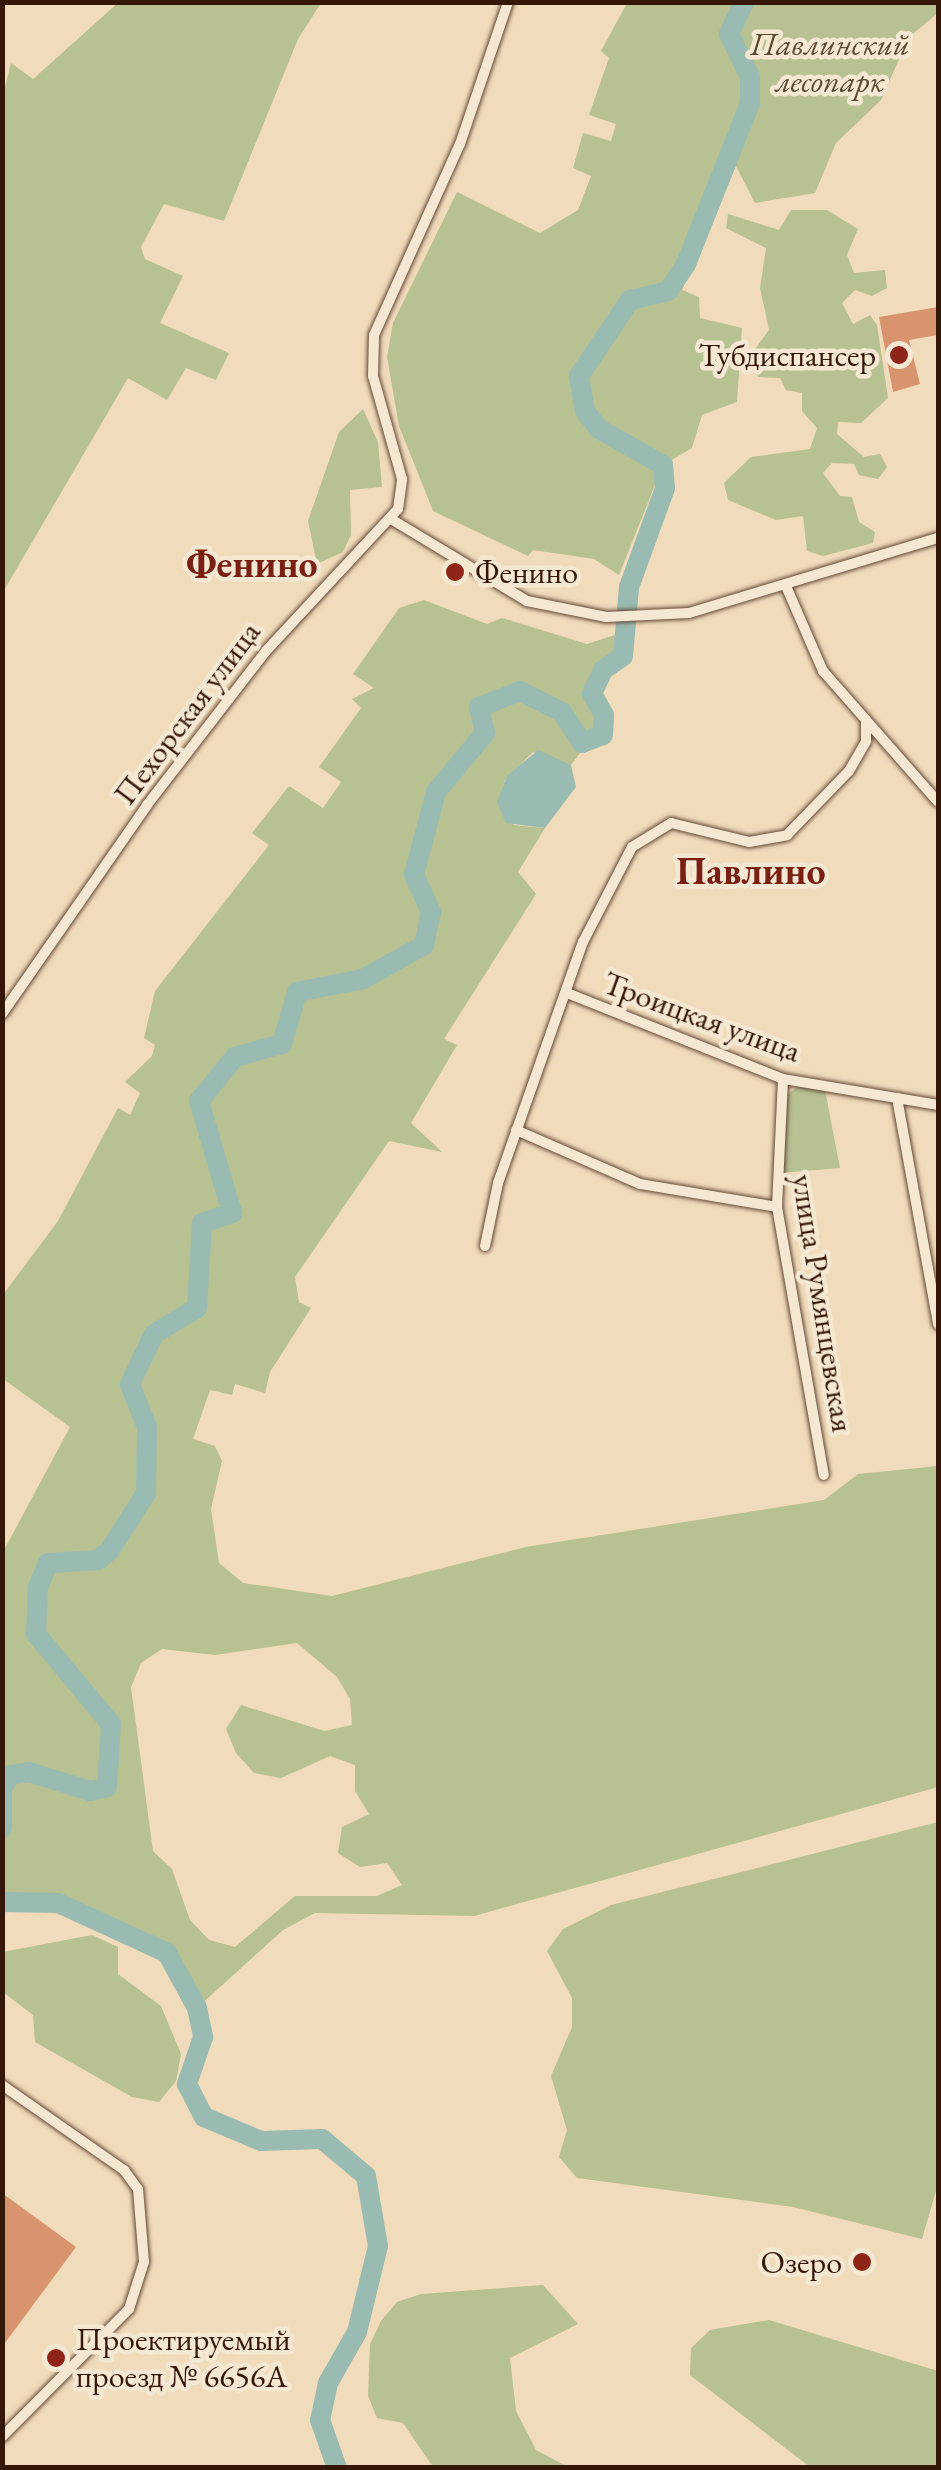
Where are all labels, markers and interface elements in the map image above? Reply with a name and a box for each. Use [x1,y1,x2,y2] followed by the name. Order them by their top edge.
[750,26,910,101] park label: Павлинский лесопарк
[698,336,876,374] place label: Тубдиспансер
[886,342,912,368] marker: Тубдиспансер
[186,541,318,587] district label: Фенино
[475,553,578,591] place label: Фенино
[444,561,466,583] marker: Фенино
[106,614,268,812] street label: Пехорская улица
[676,848,826,894] district label: Павлино
[598,964,806,1070] street label: Троицкая улица
[784,1171,862,1435] street label: улица Румянцевская
[760,2243,842,2281] place label: Озеро
[851,2251,873,2273] marker: Озеро
[76,2321,291,2396] place label: Проектируемый проезд № 6656А
[45,2347,67,2369] marker: Проектируемый проезд № 6656А

